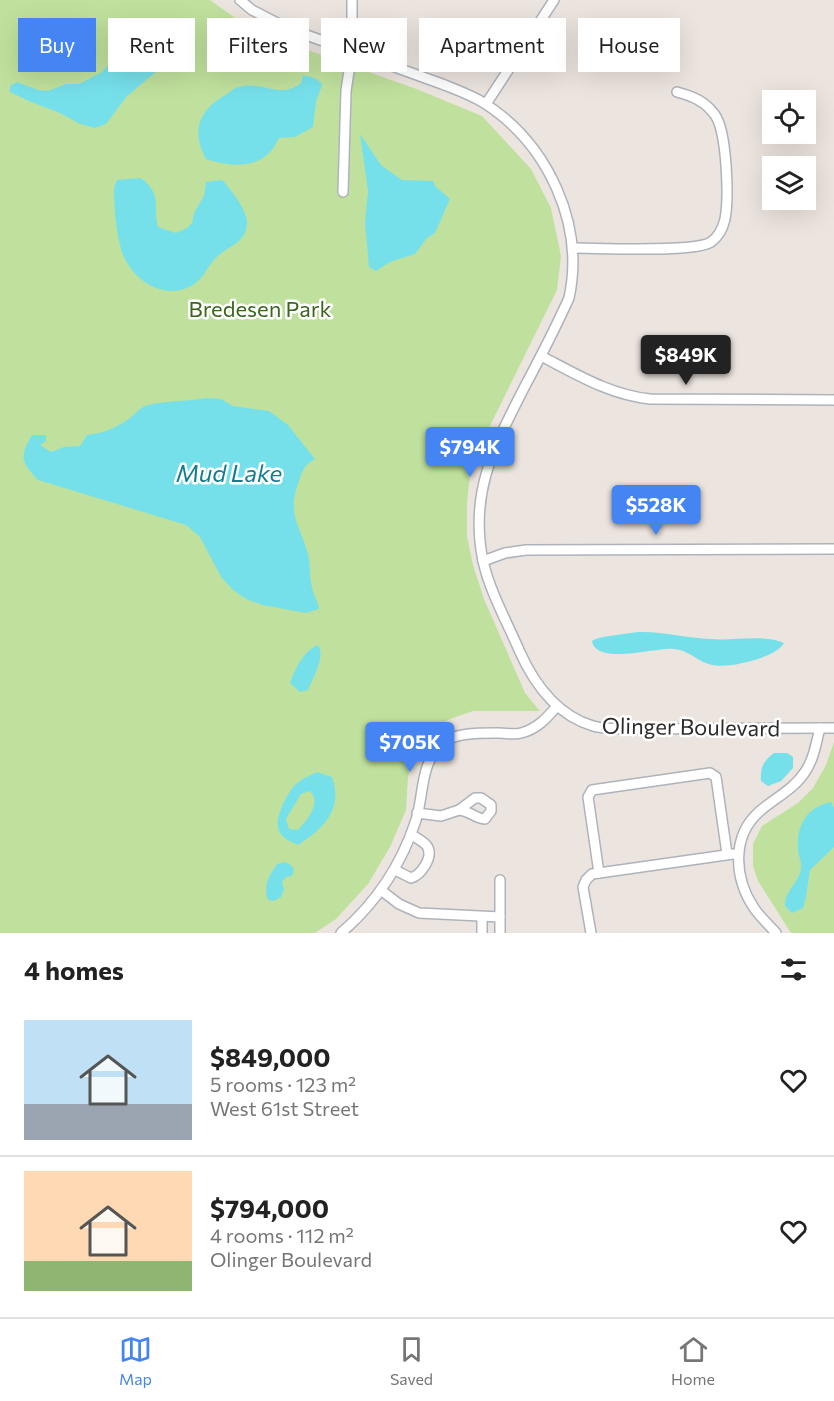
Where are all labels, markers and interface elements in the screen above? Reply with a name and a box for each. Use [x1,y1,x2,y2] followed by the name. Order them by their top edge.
[18,18,96,72] chip: Buy
[108,18,195,72] chip: Rent
[207,18,309,72] chip: Filters
[321,18,407,72] chip: New
[419,18,566,72] chip: Apartment
[578,18,680,72] chip: House
[762,90,816,210] map controls
[762,90,816,144] button: locate
[762,156,816,210] button: layers
[189,295,332,322] park label: Bredesen Park
[644,335,728,386] pin: $849K
[655,342,717,366] text: $849K
[428,427,512,478] pin: $794K
[440,434,500,458] text: $794K
[176,458,282,487] water label: Mud Lake
[614,485,698,536] pin: $528K
[626,492,686,516] text: $528K
[602,711,780,742] street label: Olinger Boulevard
[368,722,452,773] pin: $705K
[379,729,441,753] text: $705K
[777,953,810,986] icon: filters
[24,954,124,985] text: 4 homes
[210,1041,331,1072] text: $849,000
[72,1044,144,1116] icon: home
[777,1064,810,1097] icon: heart
[210,1072,356,1096] text: 5 rooms · 123 m²
[210,1096,359,1120] text: West 61st Street
[210,1192,329,1223] text: $794,000
[72,1195,144,1267] icon: home
[777,1215,810,1248] icon: heart
[210,1223,354,1247] text: 4 rooms · 112 m²
[210,1247,372,1271] text: Olinger Boulevard
[119,1333,152,1388] tab: Map
[390,1333,433,1388] tab: Saved
[671,1333,715,1388] tab: Home

